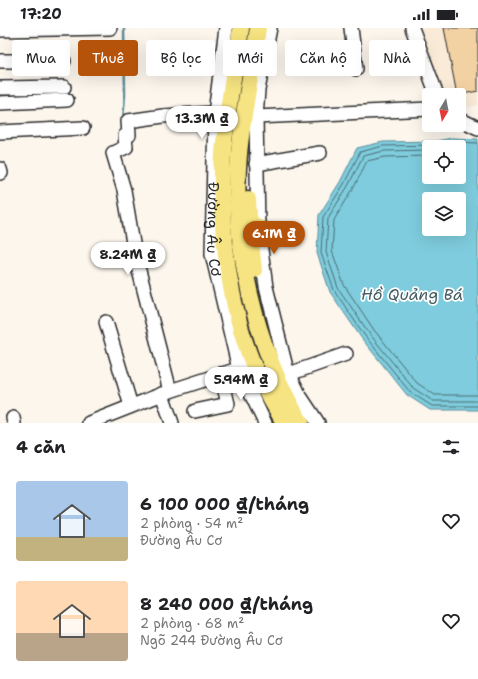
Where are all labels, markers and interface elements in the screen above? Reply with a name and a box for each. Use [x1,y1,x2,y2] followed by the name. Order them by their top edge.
[20,4,62,24] text: 17:20
[12,40,70,76] chip: Mua
[78,40,138,76] chip: Thuê
[146,40,215,76] chip: Bộ lọc
[223,40,277,76] chip: Mới
[285,40,361,76] chip: Căn hộ
[369,40,425,76] chip: Nhà
[422,88,466,132] north arrow
[422,88,466,236] map controls
[165,106,239,140] pin: 13.3M ₫
[175,110,229,127] text: 13.3M ₫
[422,140,466,184] button: locate
[202,182,227,279] street label: Đường Âu Cơ
[422,192,466,236] button: layers
[241,221,307,255] pin: 6.1M ₫
[252,225,296,242] text: 6.1M ₫
[91,242,165,276] pin: 8.24M ₫
[100,246,156,263] text: 8.24M ₫
[361,284,463,305] water label: Hồ Quảng Bá
[204,367,278,401] pin: 5.94M ₫
[214,371,268,388] text: 5.94M ₫
[16,436,66,458] text: 4 căn
[440,436,462,458] icon: filters
[140,493,309,515] text: 6 100 000 ₫/tháng
[48,497,96,545] icon: home
[440,510,462,532] icon: heart
[140,515,243,532] text: 2 phòng · 54 m²
[140,532,222,549] text: Đường Âu Cơ
[140,593,313,615] text: 8 240 000 ₫/tháng
[48,597,96,645] icon: home
[440,610,462,632] icon: heart
[140,615,244,632] text: 2 phòng · 68 m²
[140,632,283,649] text: Ngõ 244 Đường Âu Cơ

